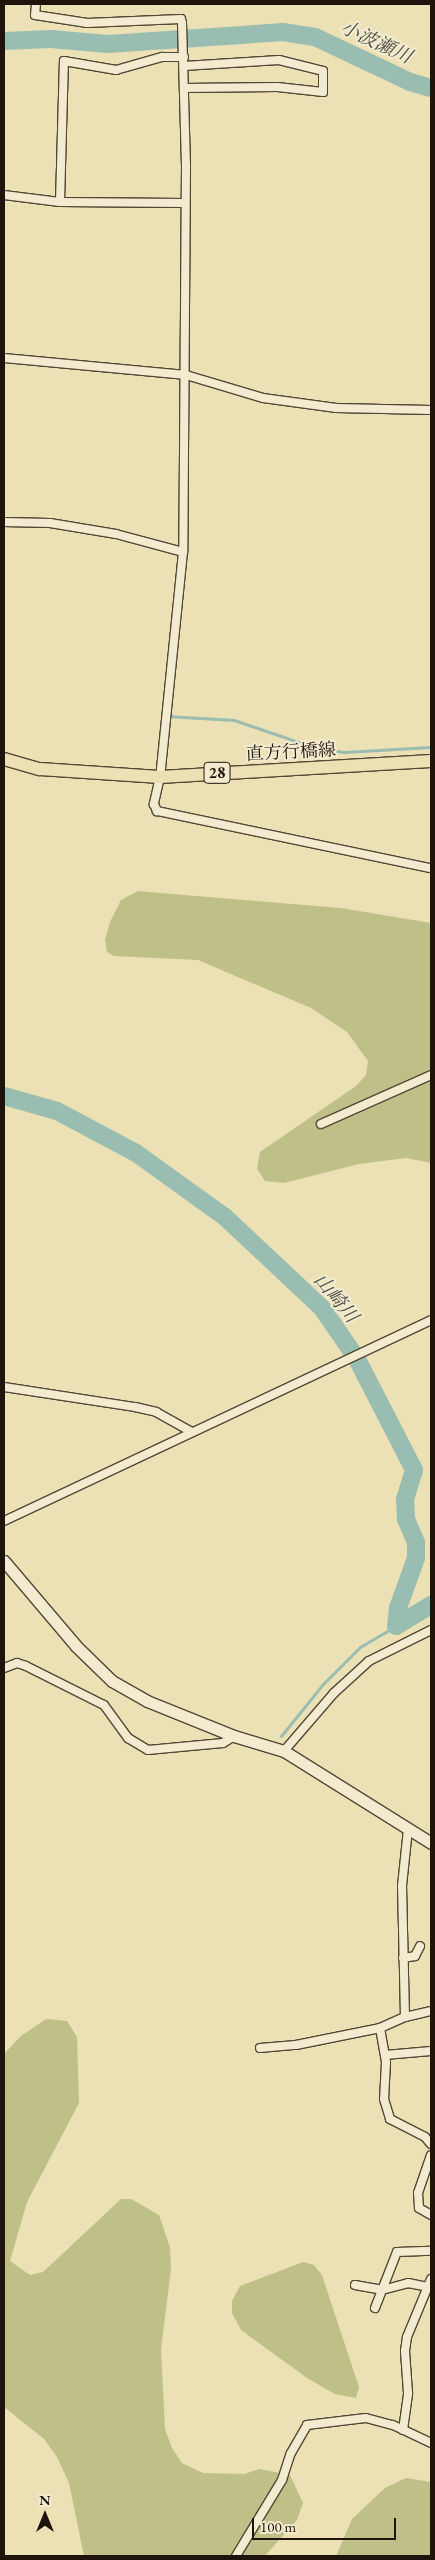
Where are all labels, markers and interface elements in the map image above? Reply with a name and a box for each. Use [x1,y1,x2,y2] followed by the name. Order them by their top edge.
[337,16,415,68] water label: 小波瀬川
[245,739,337,765] street label: 直方行橋線
[203,760,231,786] road number: 28
[309,1269,363,1327] water label: 山崎川
[20,2490,70,2540] north arrow
[39,2491,51,2509] text: N
[255,2508,399,2540] scale bar
[260,2517,296,2536] text: 100 m

